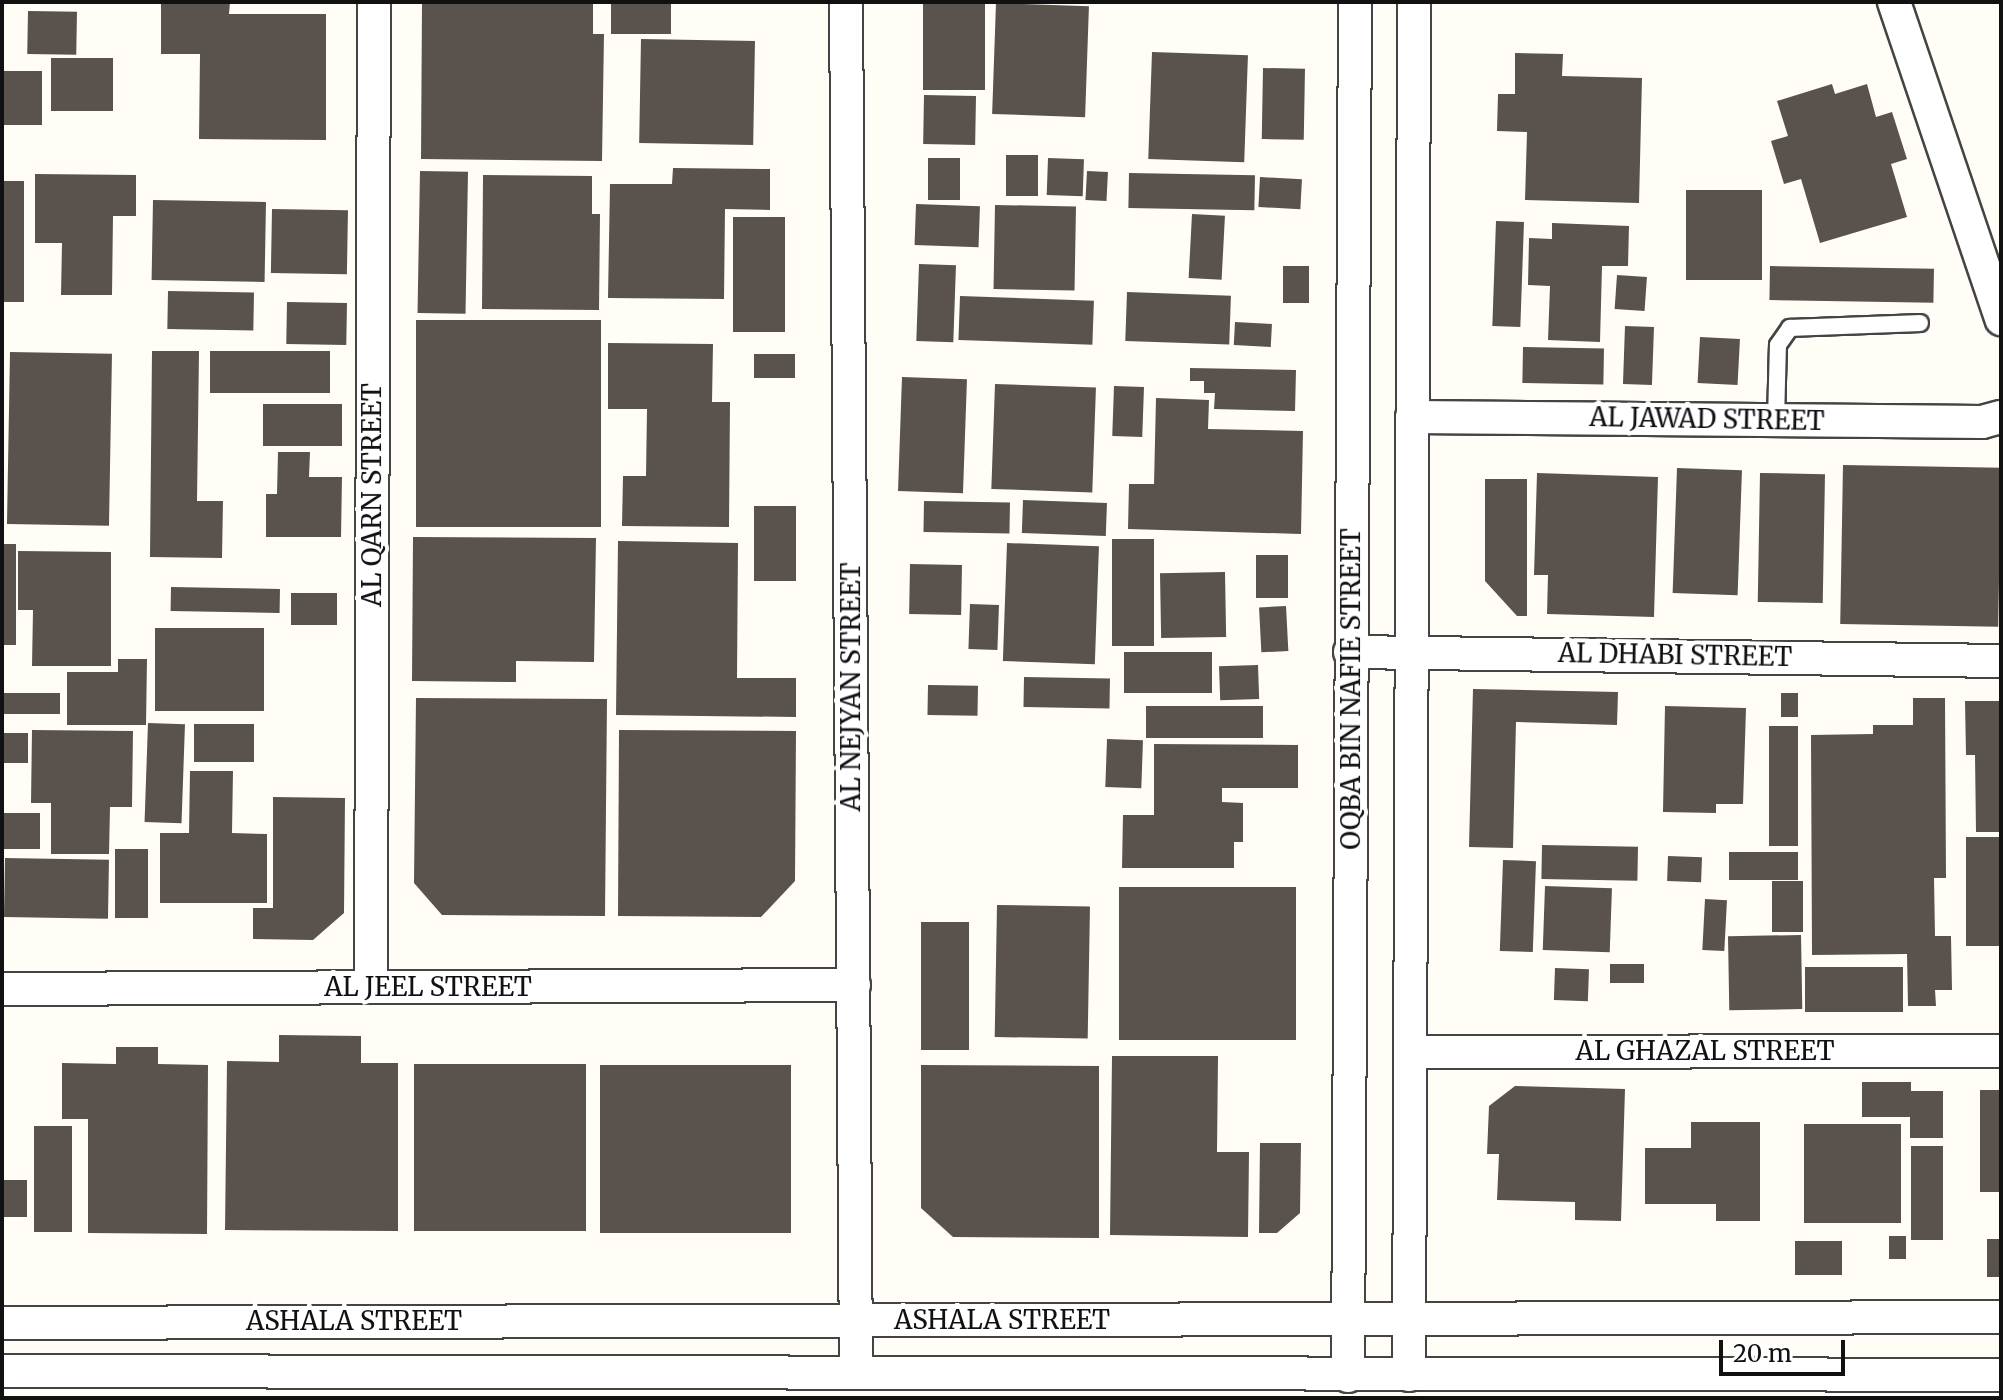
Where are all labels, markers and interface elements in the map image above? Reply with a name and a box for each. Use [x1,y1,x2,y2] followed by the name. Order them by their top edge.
[356,383,388,607] street label: AL QARN STREET
[1589,401,1825,437] street label: AL JAWAD STREET
[1335,528,1367,850] street label: OQBA BIN NAFIE STREET
[835,562,867,812] street label: AL NEJYAN STREET
[1558,637,1792,673] street label: AL DHABI STREET
[324,971,532,1003] street label: AL JEEL STREET
[1576,1035,1834,1067] street label: AL GHAZAL STREET
[894,1304,1110,1336] street label: ASHALA STREET
[246,1305,462,1337] street label: ASHALA STREET
[1723,1324,1849,1374] scale bar
[1733,1338,1792,1369] text: 20 m

